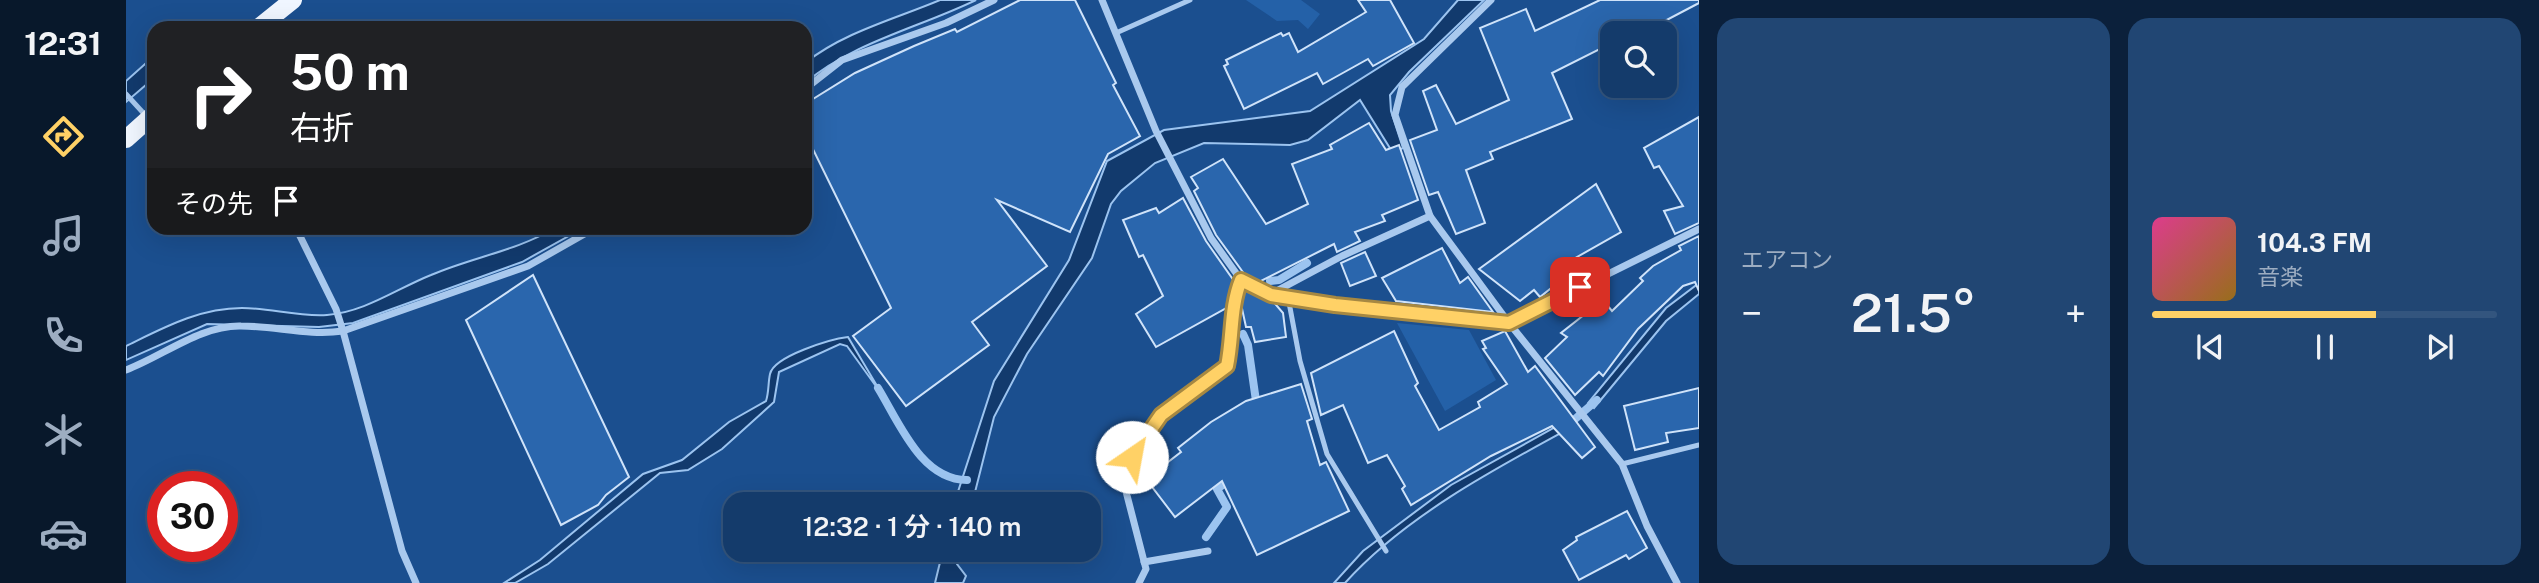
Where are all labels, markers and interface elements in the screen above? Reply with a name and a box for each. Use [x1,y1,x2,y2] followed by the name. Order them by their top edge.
[1600,21,1677,98] map controls
[1600,21,1677,98] button: search
[24,25,102,62] text: 12:31
[290,43,410,101] text: 50 m
[175,49,266,140] icon: right
[290,109,354,146] text: 右折
[39,112,88,161] icon: directions
[267,182,305,220] icon: arrive
[175,188,253,219] text: その先
[39,211,88,260] icon: music
[2257,227,2372,258] text: 104.3 FM
[1741,246,1833,273] text: エアコン
[1550,257,1610,317] pin
[2257,263,2303,290] text: 音楽
[1561,268,1599,306] icon: arrive
[1851,283,1976,344] text: 21.5°
[1741,291,1762,336] text: −
[2065,291,2086,336] text: +
[39,311,88,360] icon: phone
[2191,328,2229,366] icon: previous
[2306,328,2344,366] icon: pause
[2421,328,2459,366] icon: next
[39,410,88,459] icon: climate
[1095,420,1169,494] position arrow
[147,471,238,562] speed limit sign: 30
[39,509,88,558] icon: car
[802,511,1022,542] text: 12:32 · 1 分 · 140 m

